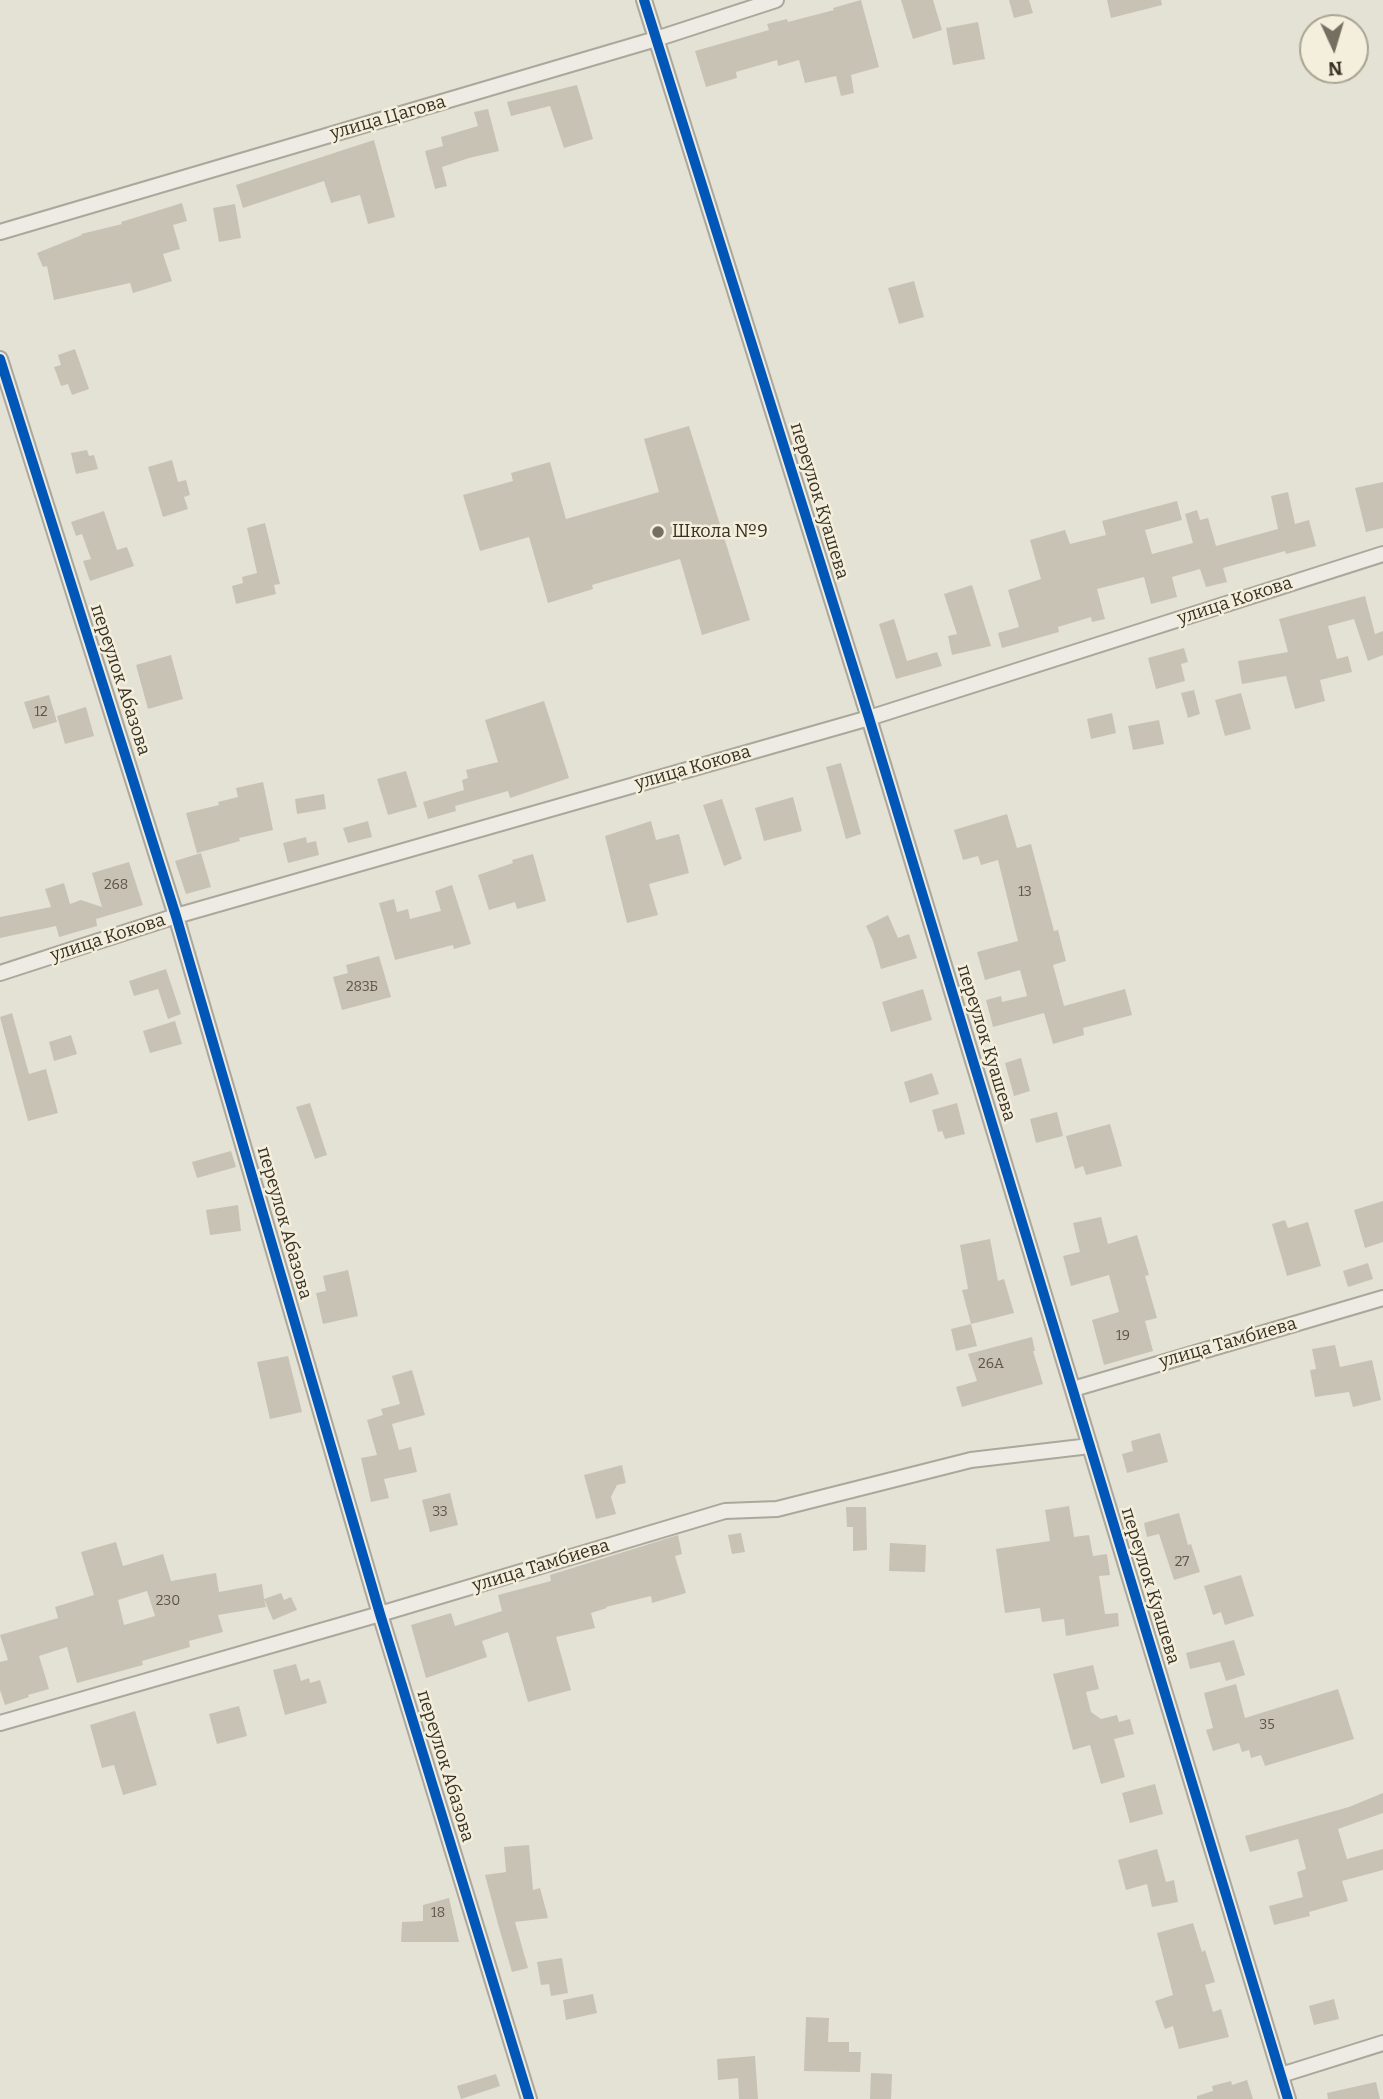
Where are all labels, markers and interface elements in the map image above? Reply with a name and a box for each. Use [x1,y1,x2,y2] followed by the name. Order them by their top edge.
[1299,14,1369,84] north arrow
[1327,56,1343,80] text: N
[328,91,448,145] street label: улица Цагова
[785,420,853,582] street label: переулок Куашева
[672,521,768,543] place label: Школа №9
[650,524,666,540] marker: Школа №9
[1175,572,1295,630] street label: улица Кокова
[85,602,155,758] street label: переулок Абазова
[34,704,48,720] house number: 12
[633,741,753,795] street label: улица Кокова
[104,877,128,893] house number: 268
[1018,884,1032,900] house number: 13
[48,909,168,967] street label: улица Кокова
[952,962,1020,1124] street label: переулок Куашева
[346,979,378,995] house number: 283Б
[252,1144,316,1302] street label: переулок Абазова
[1157,1313,1299,1373] street label: улица Тамбиева
[1116,1328,1130,1344] house number: 19
[978,1356,1004,1372] house number: 26А
[432,1504,448,1520] house number: 33
[1116,1505,1184,1667] street label: переулок Куашева
[470,1535,612,1597] street label: улица Тамбиева
[1175,1554,1189,1570] house number: 27
[156,1593,180,1609] house number: 230
[412,1687,478,1845] street label: переулок Абазова
[1259,1717,1275,1733] house number: 35
[431,1905,445,1921] house number: 18

